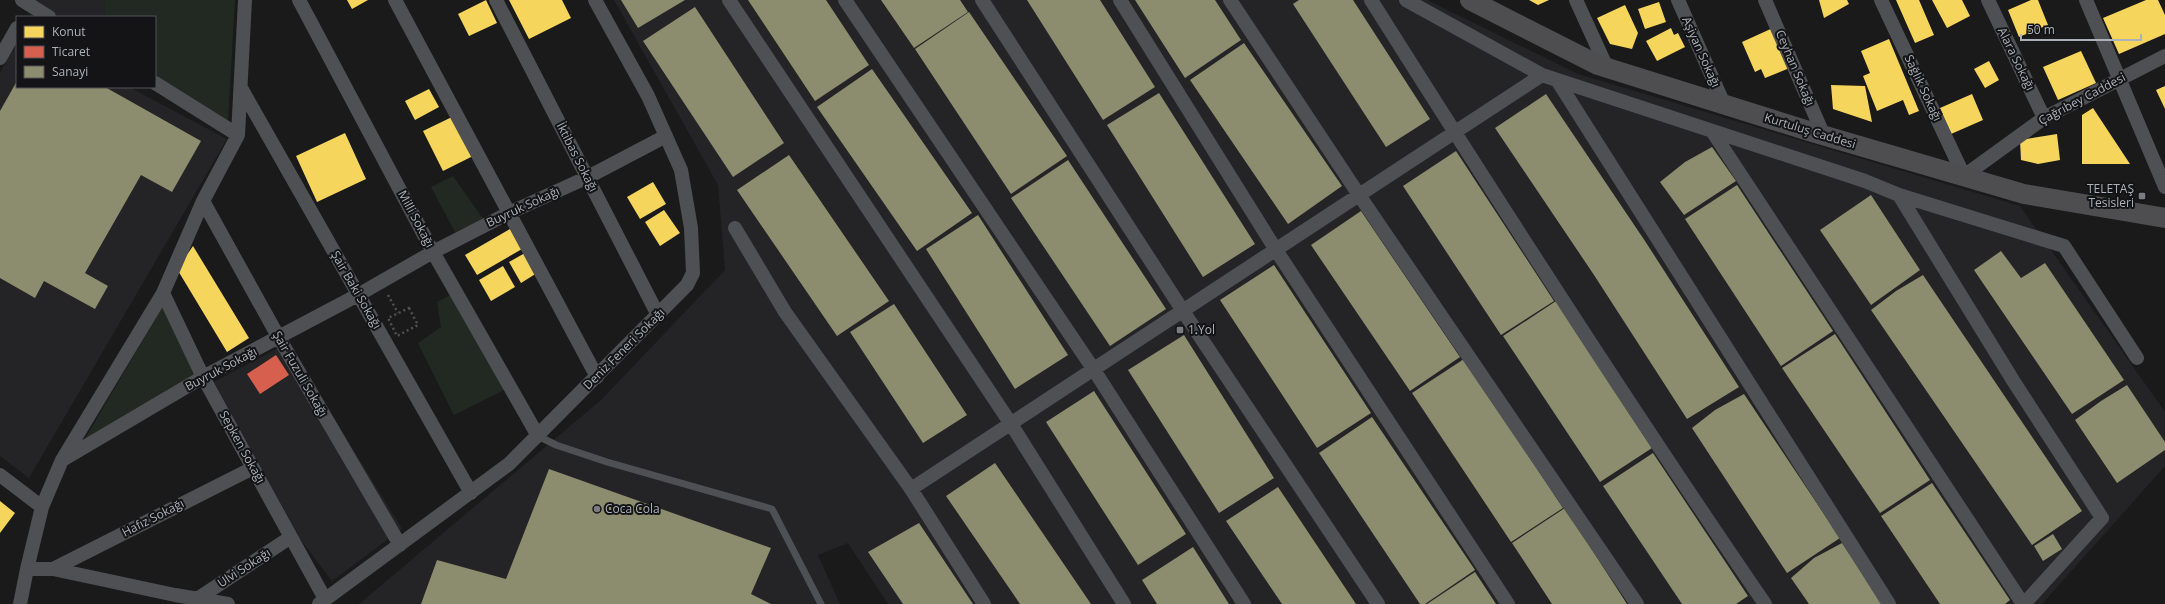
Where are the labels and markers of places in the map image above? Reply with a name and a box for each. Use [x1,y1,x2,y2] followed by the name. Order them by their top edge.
[2087,180,2134,211] place label: TELETAŞ Tesisleri
[2137,191,2147,201] marker: TELETAŞ Tesisleri
[1188,321,1215,338] place label: 1.Yol
[1175,325,1185,335] marker: 1.Yol
[605,500,660,517] place label: Coca Cola
[592,504,602,514] marker: Coca Cola

